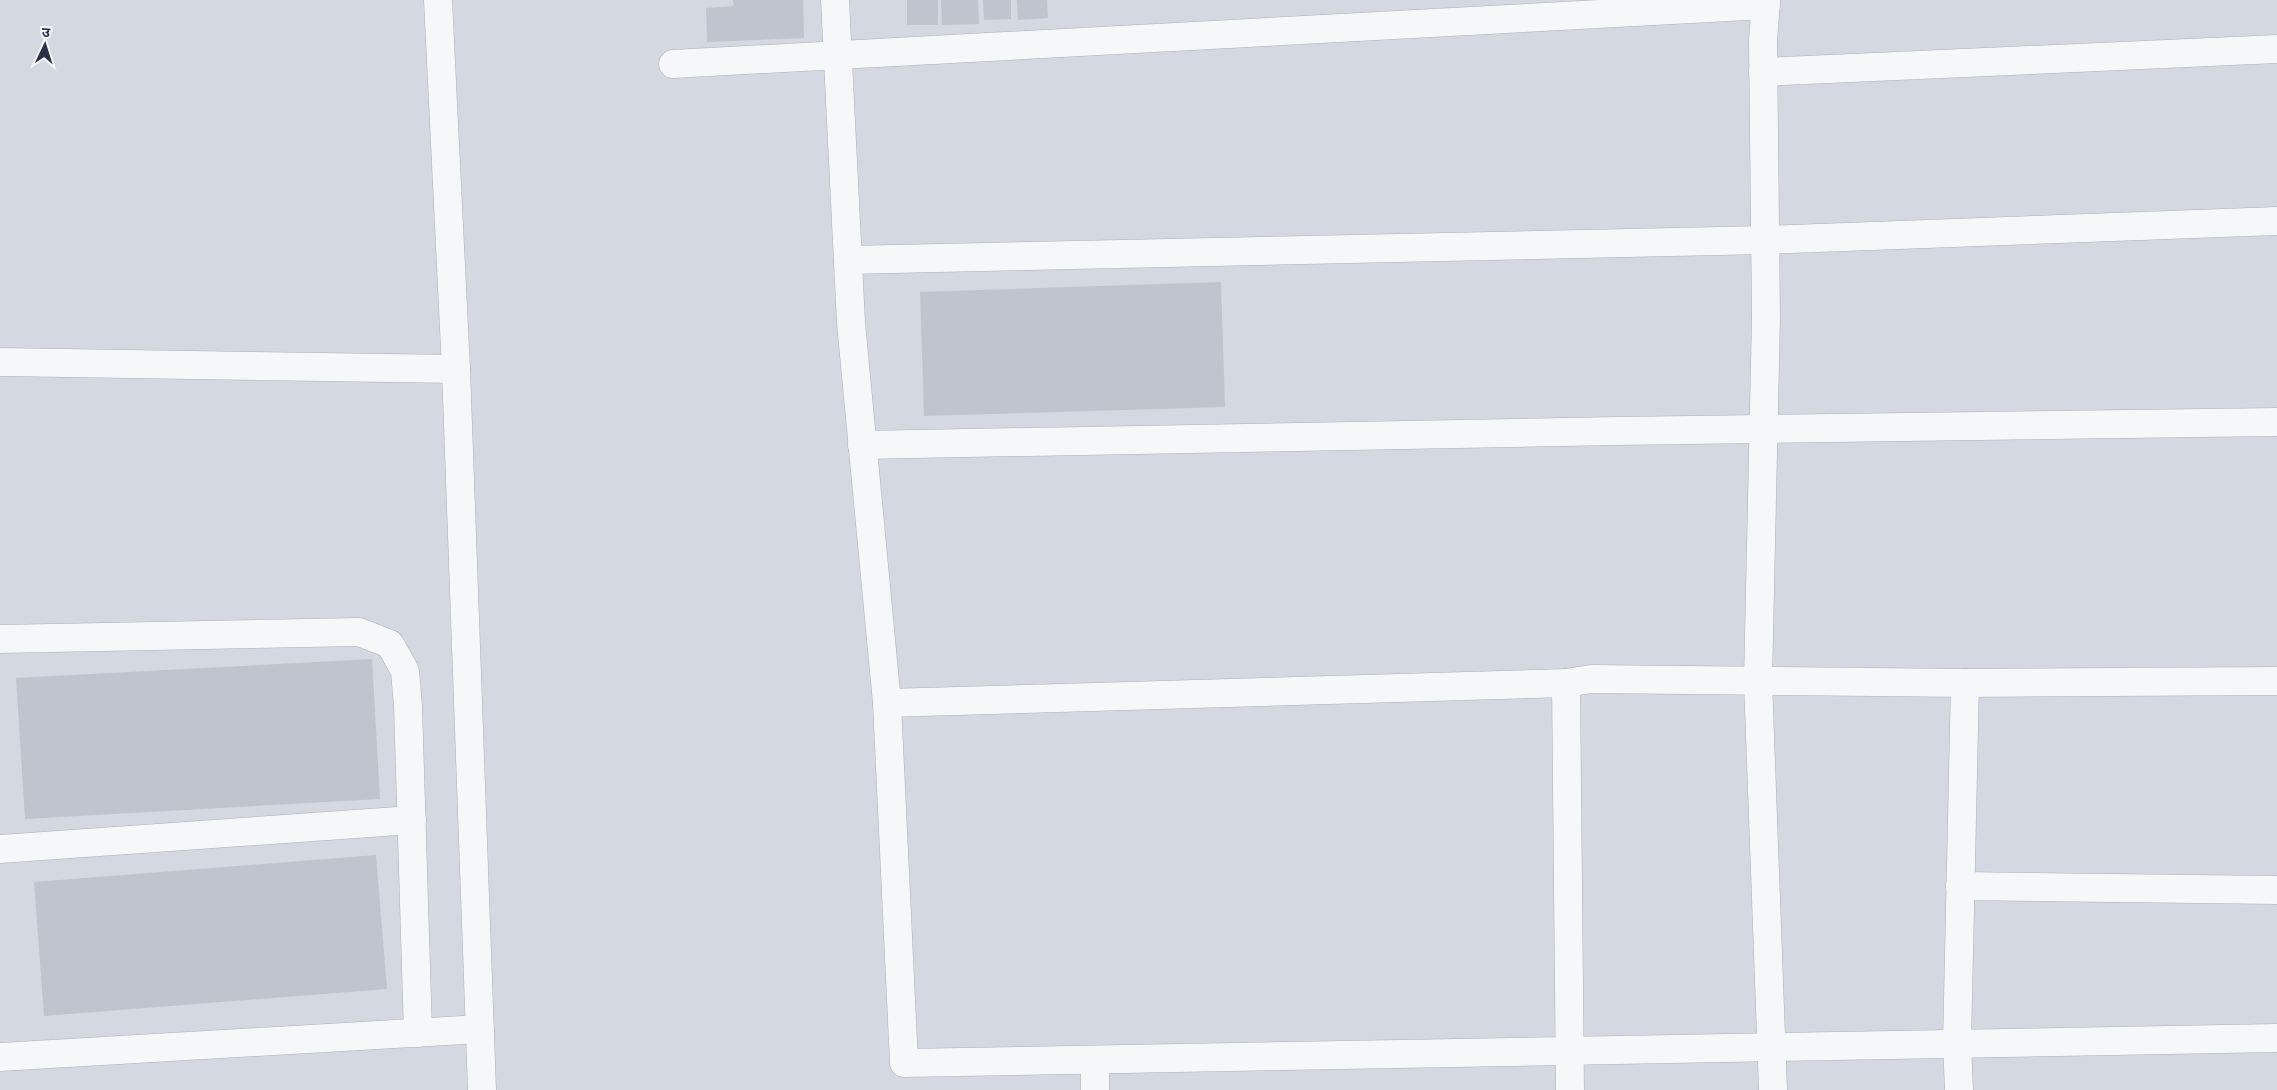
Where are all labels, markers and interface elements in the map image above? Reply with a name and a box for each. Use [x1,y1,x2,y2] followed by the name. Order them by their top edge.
[20,20,70,70] north arrow
[41,22,51,41] text: उ

